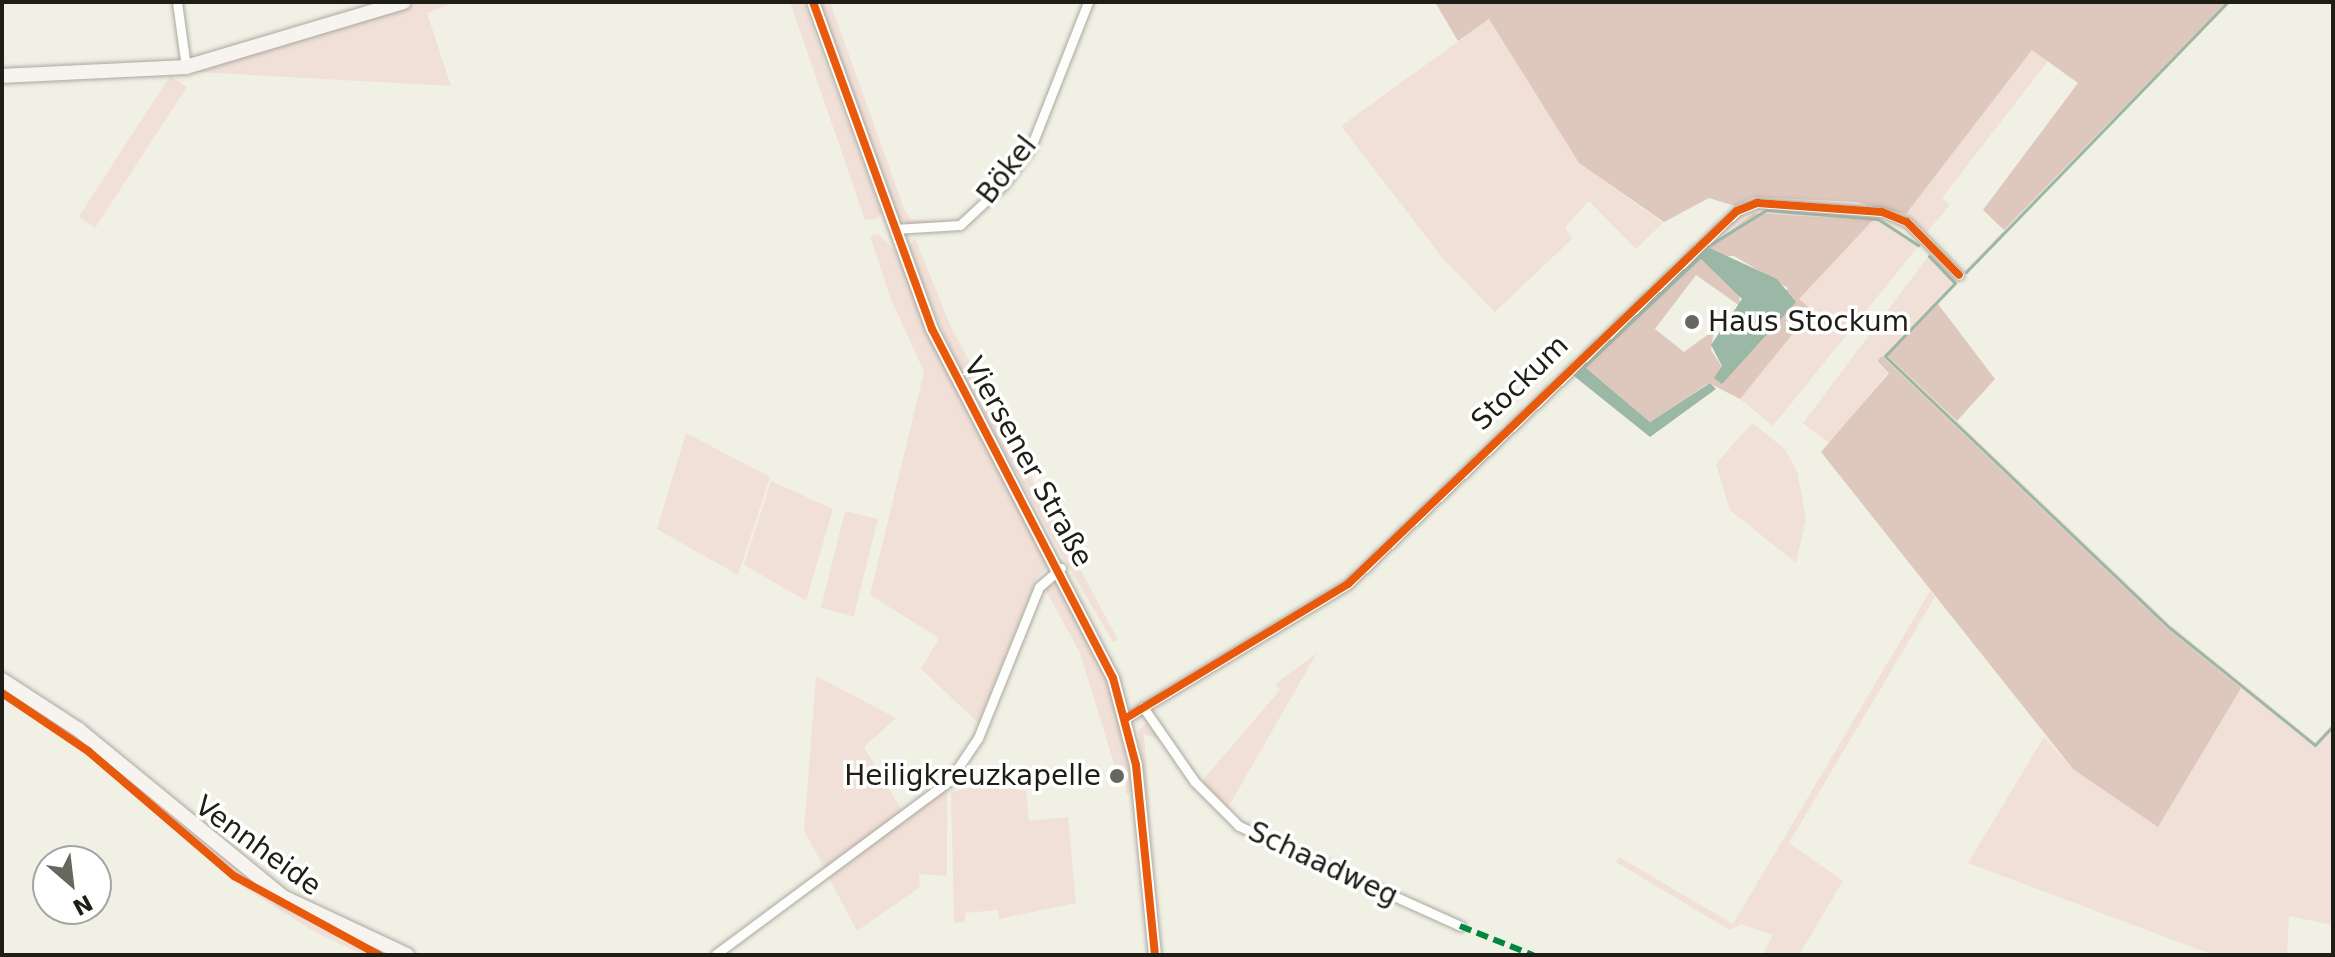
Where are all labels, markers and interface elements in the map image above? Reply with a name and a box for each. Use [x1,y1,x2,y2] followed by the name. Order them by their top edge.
[970,129,1044,211] street label: Bökel
[1708,305,1909,339] place label: Haus Stockum
[1683,313,1701,331] marker: Haus Stockum
[1465,329,1575,437] street label: Stockum
[956,351,1100,573] street label: Viersener Straße
[844,759,1101,793] place label: Heiligkreuzkapelle
[1108,767,1126,785] marker: Heiligkreuzkapelle
[188,789,328,903] street label: Vennheide
[1243,815,1403,913] street label: Schaadweg
[32,845,112,925] north arrow
[69,890,97,920] text: N

